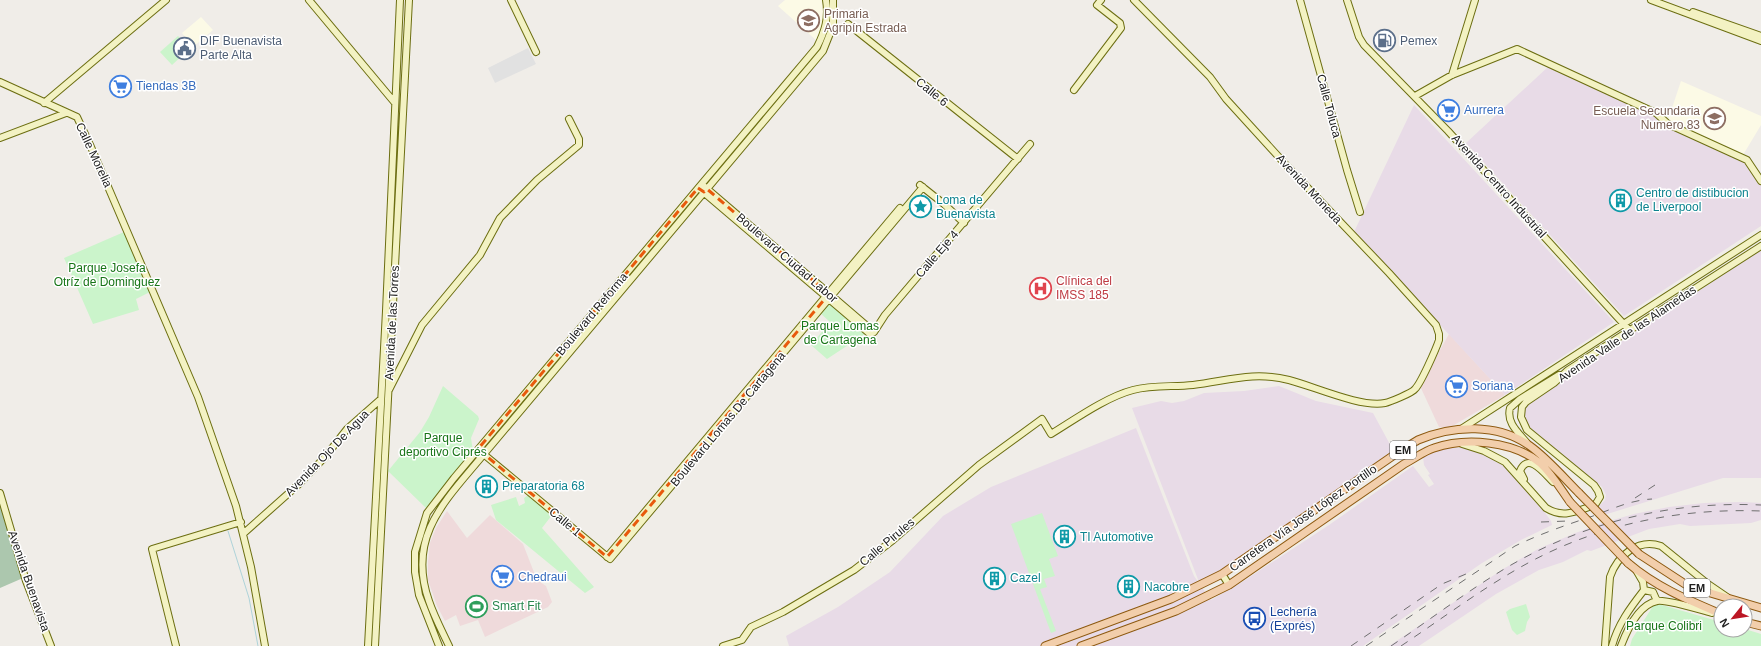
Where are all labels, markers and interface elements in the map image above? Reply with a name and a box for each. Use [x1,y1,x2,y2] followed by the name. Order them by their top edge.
[824,7,907,35] place label: Primaria Agripín Estrada
[796,8,822,34] school or university icon: Primaria Agripín Estrada
[1371,28,1397,54] fuel station icon: Pemex
[200,34,282,62] place label: DIF Buenavista Parte Alta
[1400,34,1437,48] place label: Pemex
[172,35,198,61] public building icon: DIF Buenavista Parte Alta
[108,73,134,99] supermarket icon: Tiendas 3B
[1314,73,1344,140] street label: Calle Toluca
[913,75,951,109] street label: Calle 6
[136,79,196,93] place label: Tiendas 3B
[1436,97,1462,123] supermarket icon: Aurrera
[1464,103,1504,117] place label: Aurrera
[1593,104,1700,132] place label: Escuela Secundaria Numero 83
[1702,105,1728,131] school or university icon: Escuela Secundaria Numero 83
[73,120,115,190] street label: Calle Morelia
[1449,131,1549,241] street label: Avenida Centro Industrial
[1273,151,1345,227] street label: Avenida Moneda
[1636,186,1749,214] place label: Centro de distibucion de Liverpool
[1608,187,1634,213] building icon: Centro de distibucion de Liverpool
[936,193,996,221] place label: Loma de Buenavista
[908,194,934,220] place icon: Loma de Buenavista
[734,210,840,306] street label: Boulevard Ciudad Labor
[913,227,962,280] street label: Calle Eje 4
[54,261,160,289] park label: Parque Josefa Otríz de Dominguez
[382,265,402,381] street label: Avenida de las Torres
[553,270,631,358] street label: Boulevard Reforma
[1056,274,1112,302] place label: Clínica del IMSS 185
[1027,275,1053,301] hospital icon: Clínica del IMSS 185
[1555,282,1699,386] street label: Avenida Valle de las Alamedas
[801,319,879,347] park label: Parque Lomas de Cartagena
[668,349,789,489] street label: Boulevard Lomas De Cartagena
[1444,373,1470,399] supermarket icon: Soriana
[1472,379,1514,393] place label: Soriana
[282,407,372,499] street label: Avenida Ojo De Agua
[399,431,487,459] park label: Parque deportivo Ciprés
[1390,441,1416,459] road number: EM
[1227,461,1380,574] street label: Carretera Vía José López Portillo
[474,473,500,499] building icon: Preparatoria 68
[502,479,585,493] place label: Preparatoria 68
[546,505,584,540] street label: Calle 1
[857,515,917,569] street label: Calle Pirules
[1051,524,1077,550] building icon: TI Automotive
[5,529,53,634] street label: Avenida Buenavista
[1080,530,1154,544] place label: TI Automotive
[489,564,515,590] supermarket icon: Chedraui
[982,565,1008,591] building icon: Cazel
[518,570,567,584] place label: Chedraui
[1010,571,1041,585] place label: Cazel
[1115,574,1141,600] building icon: Nacobre
[1684,579,1710,597] road number: EM
[1144,580,1190,594] place label: Nacobre
[464,593,490,619] sports icon: Smart Fit
[1713,598,1753,638] north arrow
[492,599,541,613] place label: Smart Fit
[1270,605,1317,633] place label: Lechería (Exprés)
[1242,606,1268,632] bus stop icon: Lechería (Exprés)
[1717,617,1732,629] text: N
[1626,619,1702,633] park label: Parque Colibri

